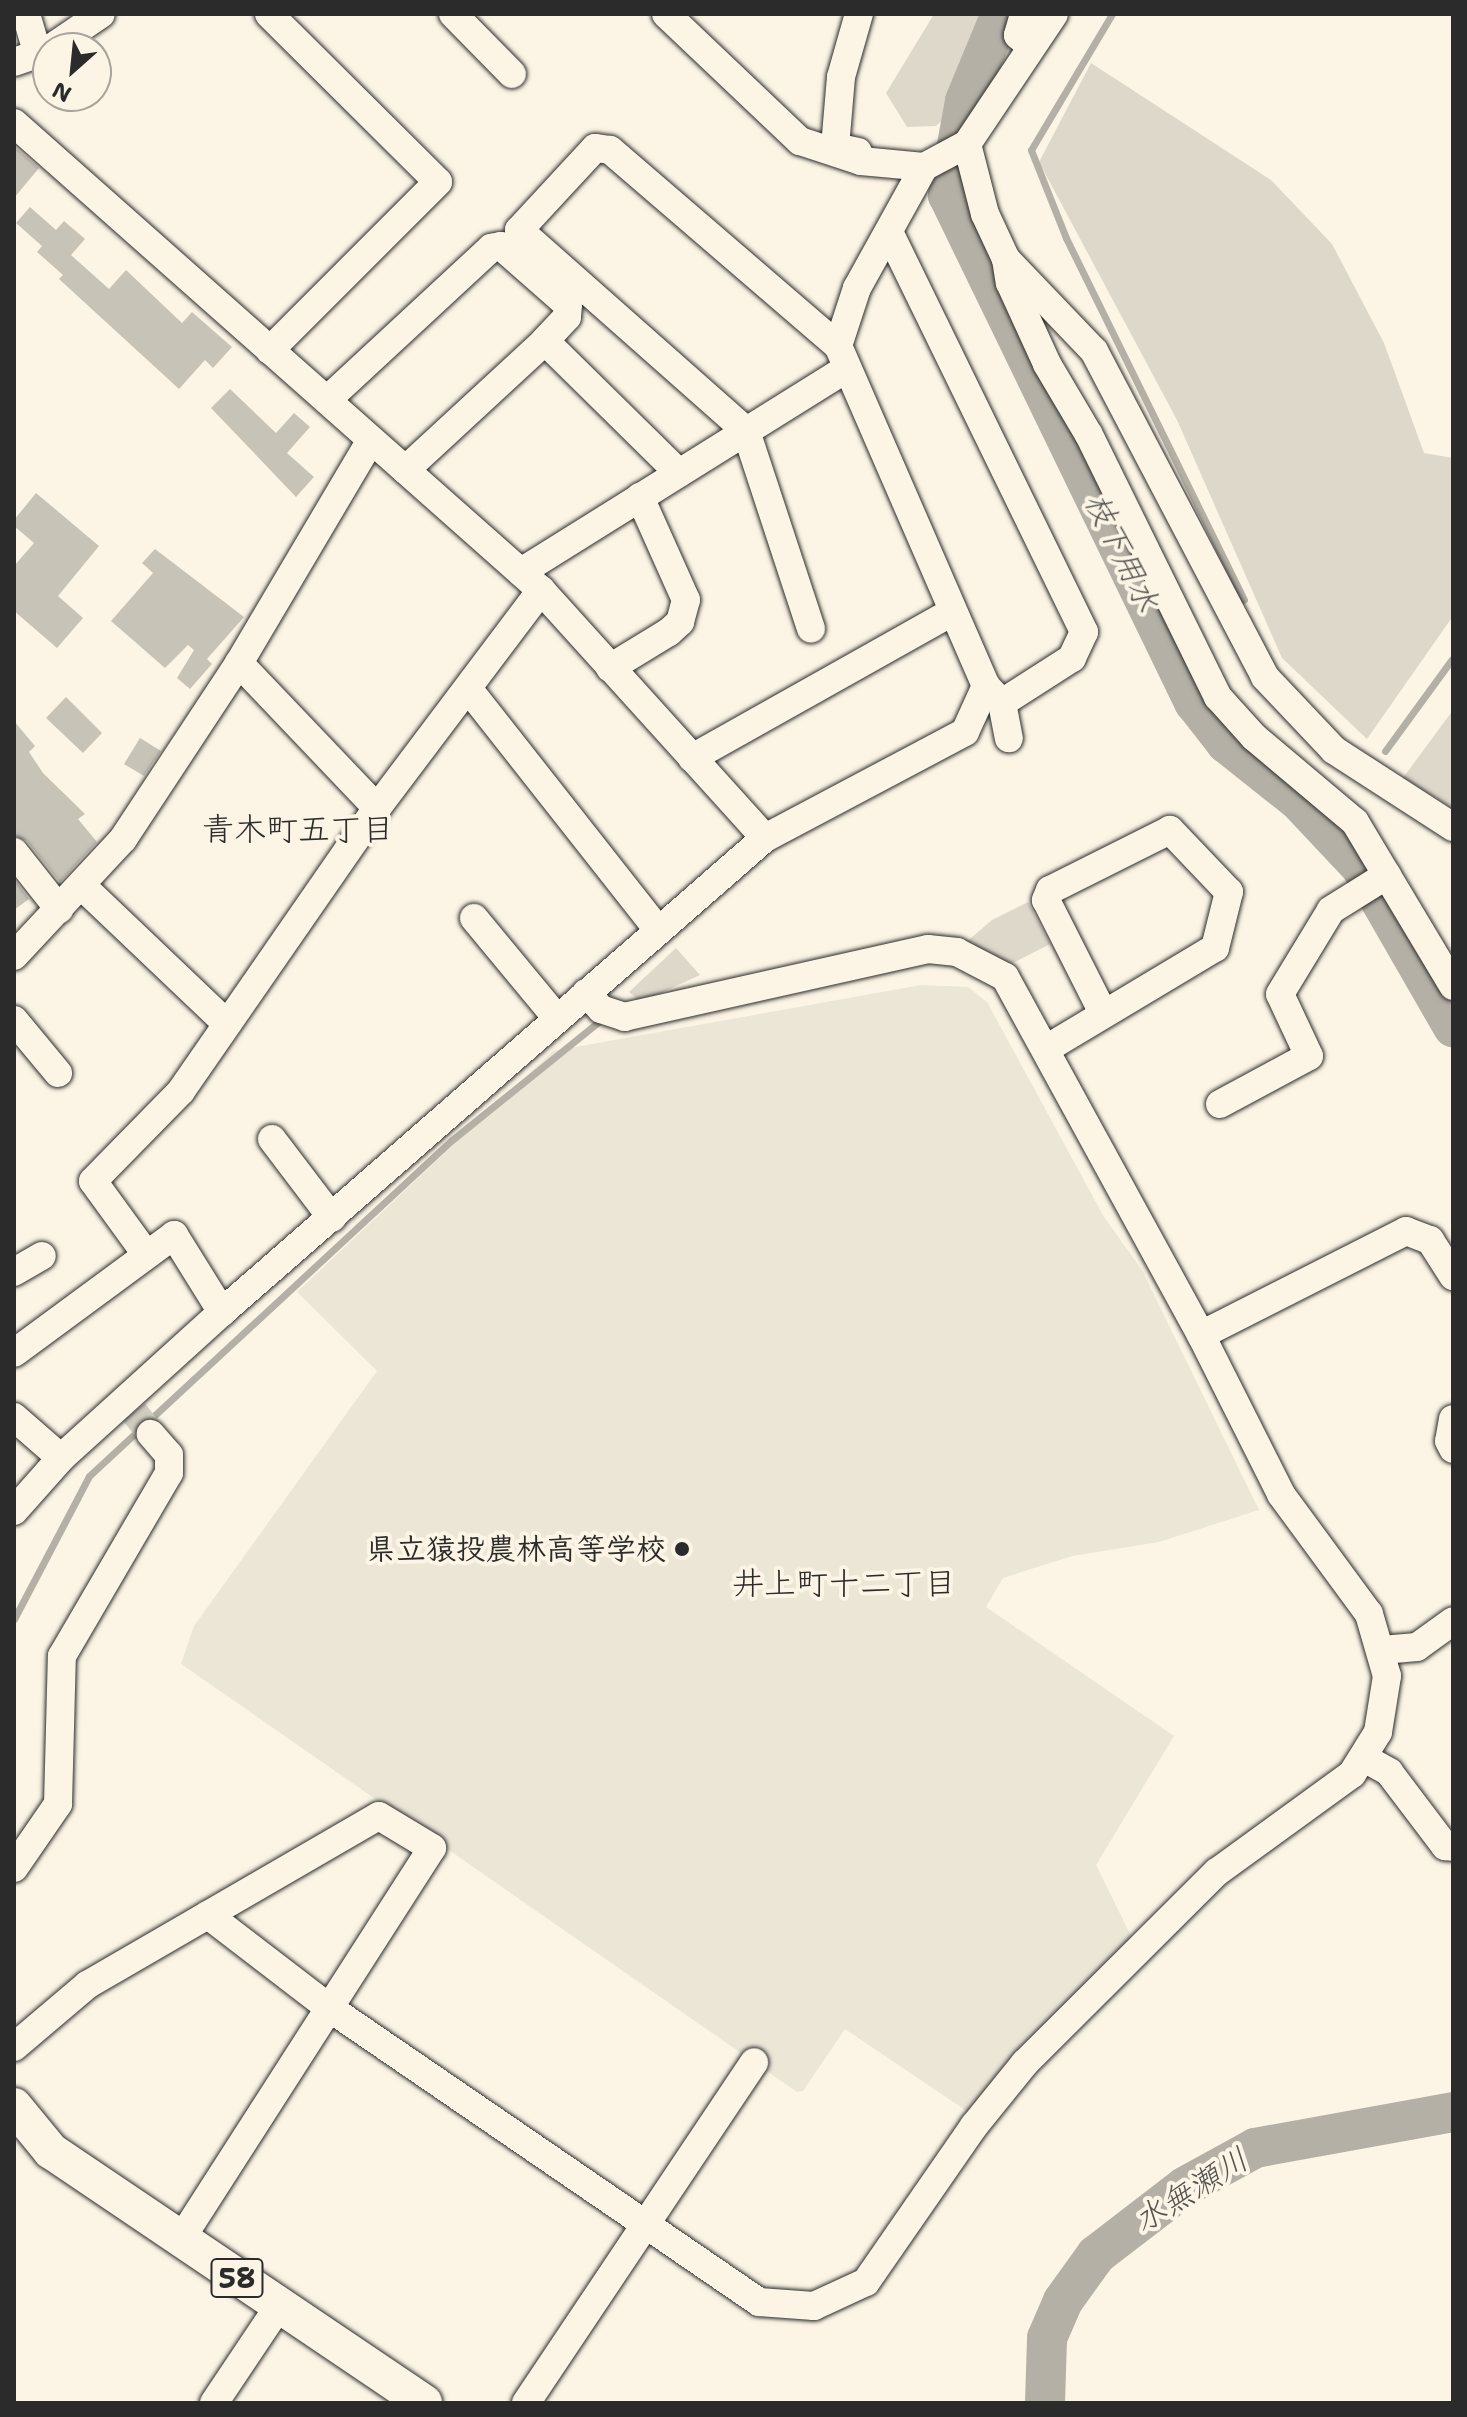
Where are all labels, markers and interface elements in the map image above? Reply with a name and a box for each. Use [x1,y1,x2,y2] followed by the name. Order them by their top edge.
[32,32,112,112] north arrow
[47,75,76,109] text: N
[1077,486,1167,618] water label: 枝下用水
[202,810,394,848] district label: 青木町五丁目
[366,1531,666,1567] place label: 県立猿投農林高等学校
[673,1540,691,1558] marker: 県立猿投農林高等学校
[732,1564,956,1602] district label: 井上町十二丁目
[1127,2140,1255,2240] water label: 水無瀬川
[209,2254,265,2302] road number: 58

